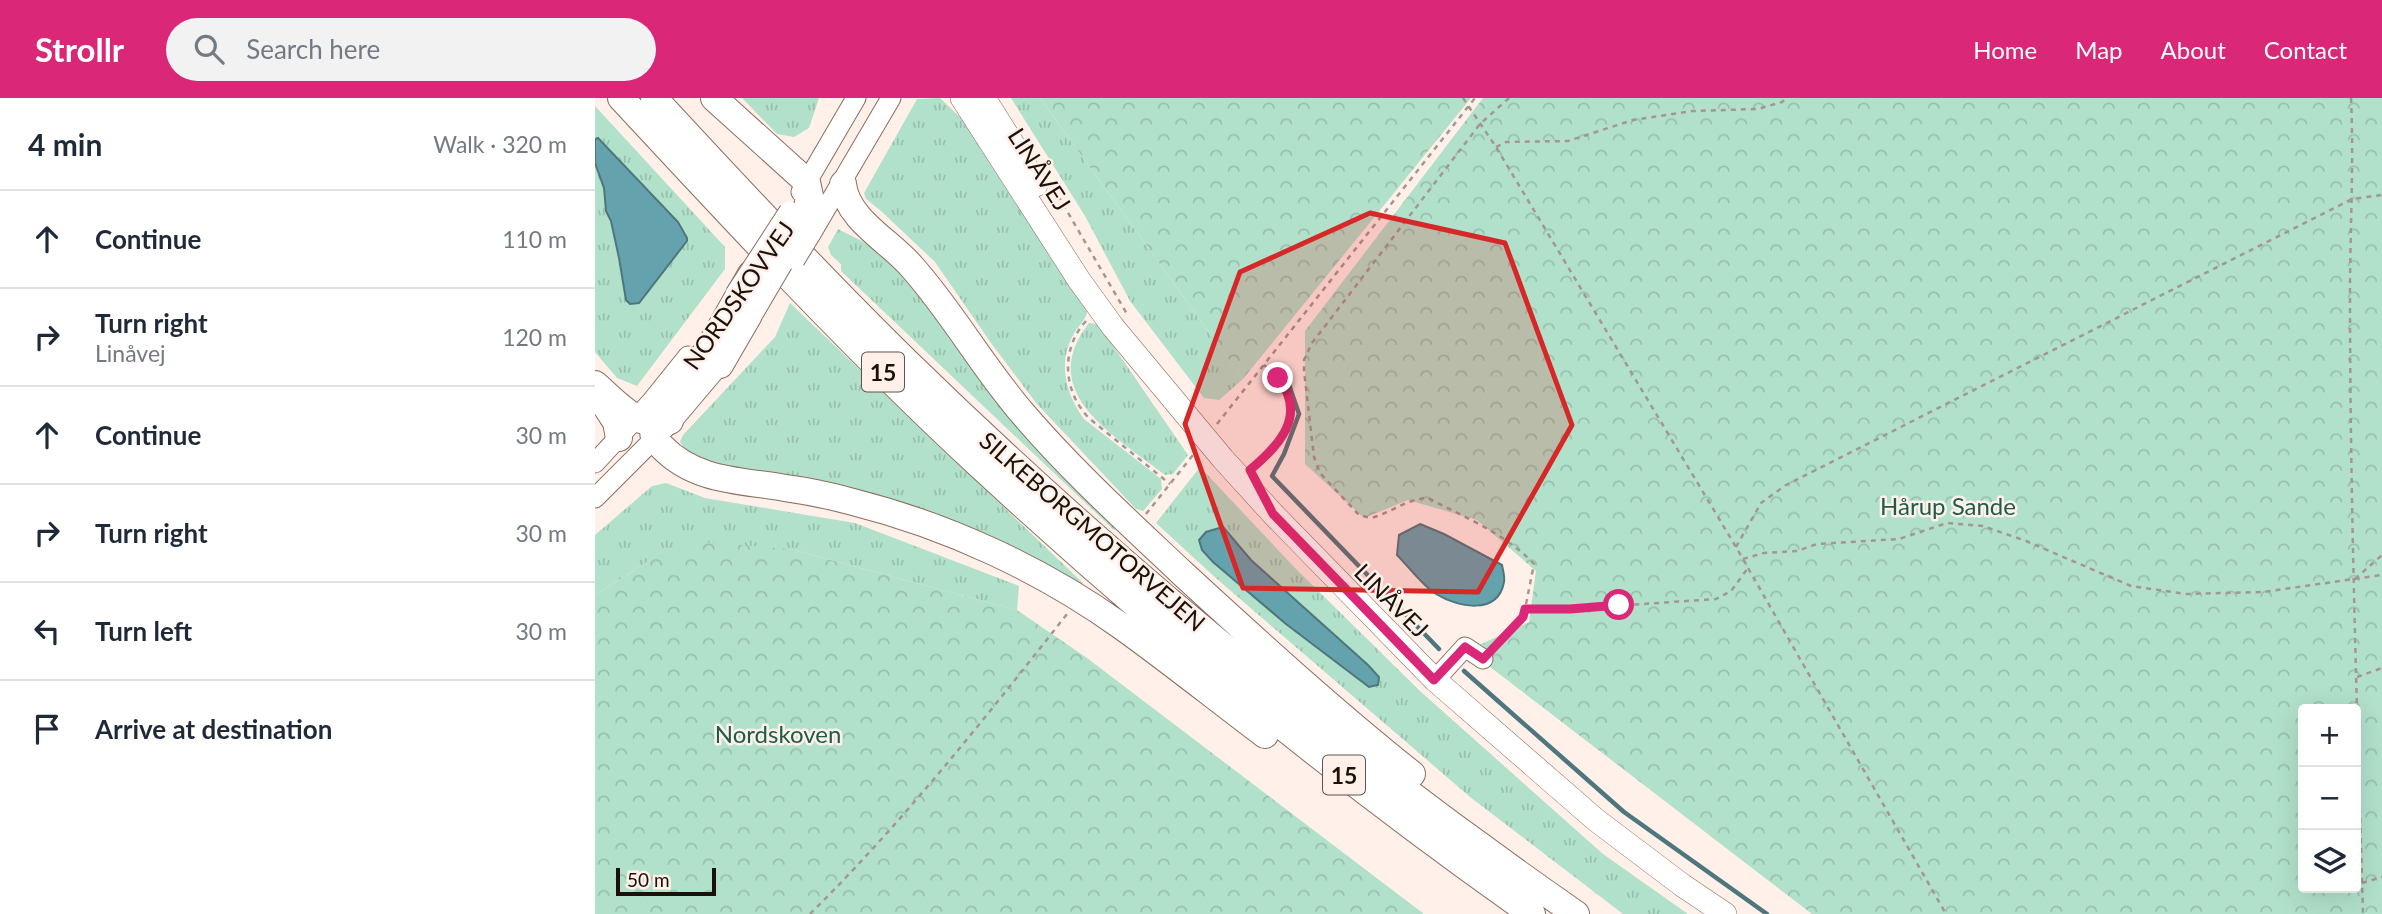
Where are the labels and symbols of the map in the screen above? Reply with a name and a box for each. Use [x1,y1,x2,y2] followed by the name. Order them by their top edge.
[1003,122,1077,216] street label: LINÅVEJ
[676,215,800,375] street label: NORDSKOVVEJ
[862,353,904,392] road number: 15
[1262,362,1293,393] route end
[974,425,1212,637] street label: SILKEBORGMOTORVEJEN
[1880,491,2016,520] park label: Hårup Sande
[1349,557,1435,643] street label: LINÅVEJ
[1603,589,1634,620] route start
[715,719,841,748] park label: Nordskoven
[1323,755,1365,794] road number: 15
[616,865,716,897] scale bar

